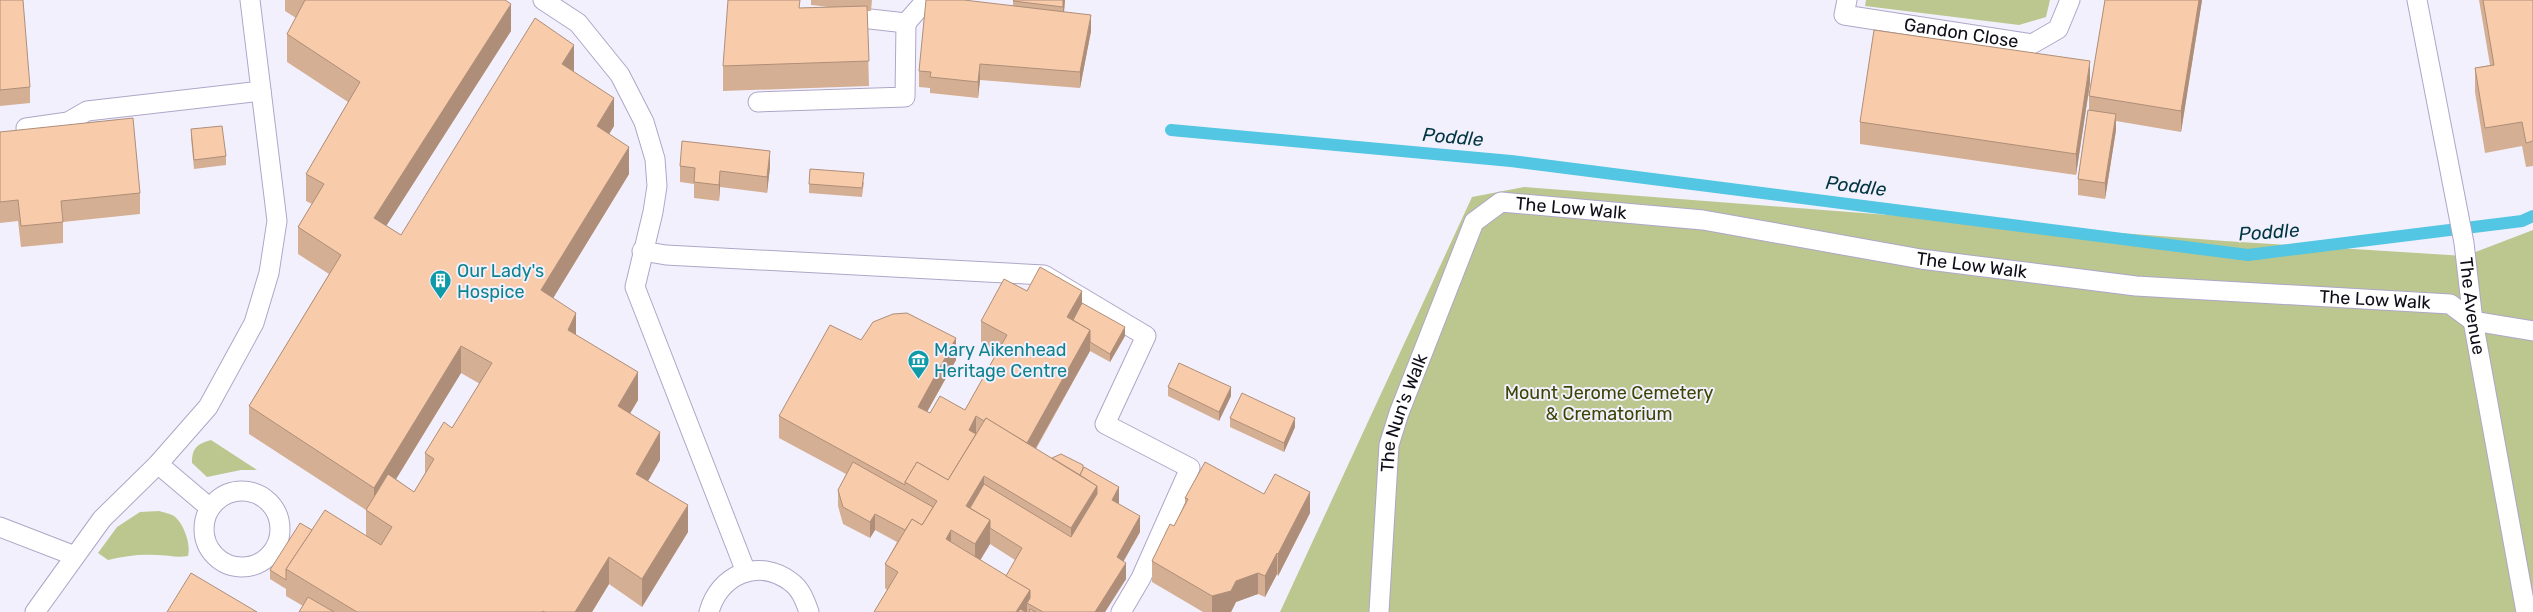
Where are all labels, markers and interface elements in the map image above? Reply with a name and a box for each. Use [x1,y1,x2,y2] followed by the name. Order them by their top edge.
[1903,13,2020,53] street label: Gandon Close
[1422,123,1485,151] water label: Poddle
[1824,171,1888,201] water label: Poddle
[1515,192,1628,224] street label: The Low Walk
[2238,218,2301,246] water label: Poddle
[1915,248,2029,283] street label: The Low Walk
[2455,256,2490,356] street label: The Avenue
[457,260,544,303] place label: Our Lady's Hospice
[429,269,453,300] building icon: Our Lady's Hospice
[2319,286,2432,314] street label: The Low Walk
[934,339,1067,382] place label: Mary Aikenhead Heritage Centre
[906,348,930,379] museum icon: Mary Aikenhead Heritage Centre
[1376,350,1433,473] street label: The Nun's Walk
[1505,382,1713,425] park label: Mount Jerome Cemetery & Crematorium

